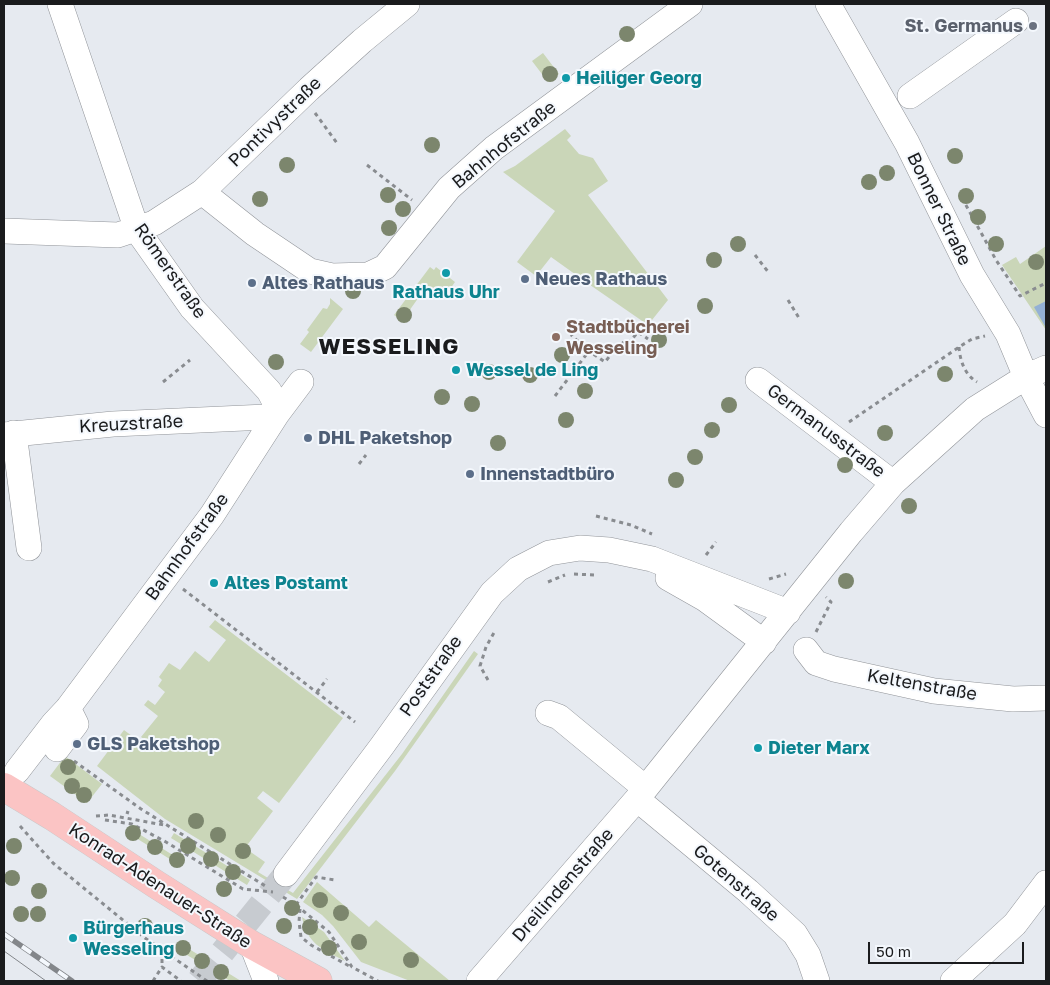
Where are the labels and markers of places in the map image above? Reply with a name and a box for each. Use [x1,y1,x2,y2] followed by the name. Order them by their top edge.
[904,15,1023,37] place label: St. Germanus
[1027,20,1039,32] marker: St. Germanus
[576,67,702,89] place label: Heiliger Georg
[560,72,572,84] marker: Heiliger Georg
[440,267,452,279] marker: Rathaus Uhr
[535,268,667,290] place label: Neues Rathaus
[262,272,385,294] place label: Altes Rathaus
[519,273,531,285] marker: Neues Rathaus
[246,277,258,289] marker: Altes Rathaus
[392,281,500,303] place label: Rathaus Uhr
[566,316,690,358] place label: Stadtbücherei Wesseling
[550,331,562,343] marker: Stadtbücherei Wesseling
[466,359,598,381] place label: Wessel de Ling
[450,364,462,376] marker: Wessel de Ling
[318,427,452,449] place label: DHL Paketshop
[302,432,314,444] marker: DHL Paketshop
[480,463,615,485] place label: Innenstadtbüro
[464,468,476,480] marker: Innenstadtbüro
[224,572,348,594] place label: Altes Postamt
[208,577,220,589] marker: Altes Postamt
[87,733,220,755] place label: GLS Paketshop
[768,737,870,759] place label: Dieter Marx
[71,738,83,750] marker: GLS Paketshop
[752,742,764,754] marker: Dieter Marx
[83,917,184,960] place label: Bürgerhaus Wesseling
[67,932,79,944] marker: Bürgerhaus Wesseling

